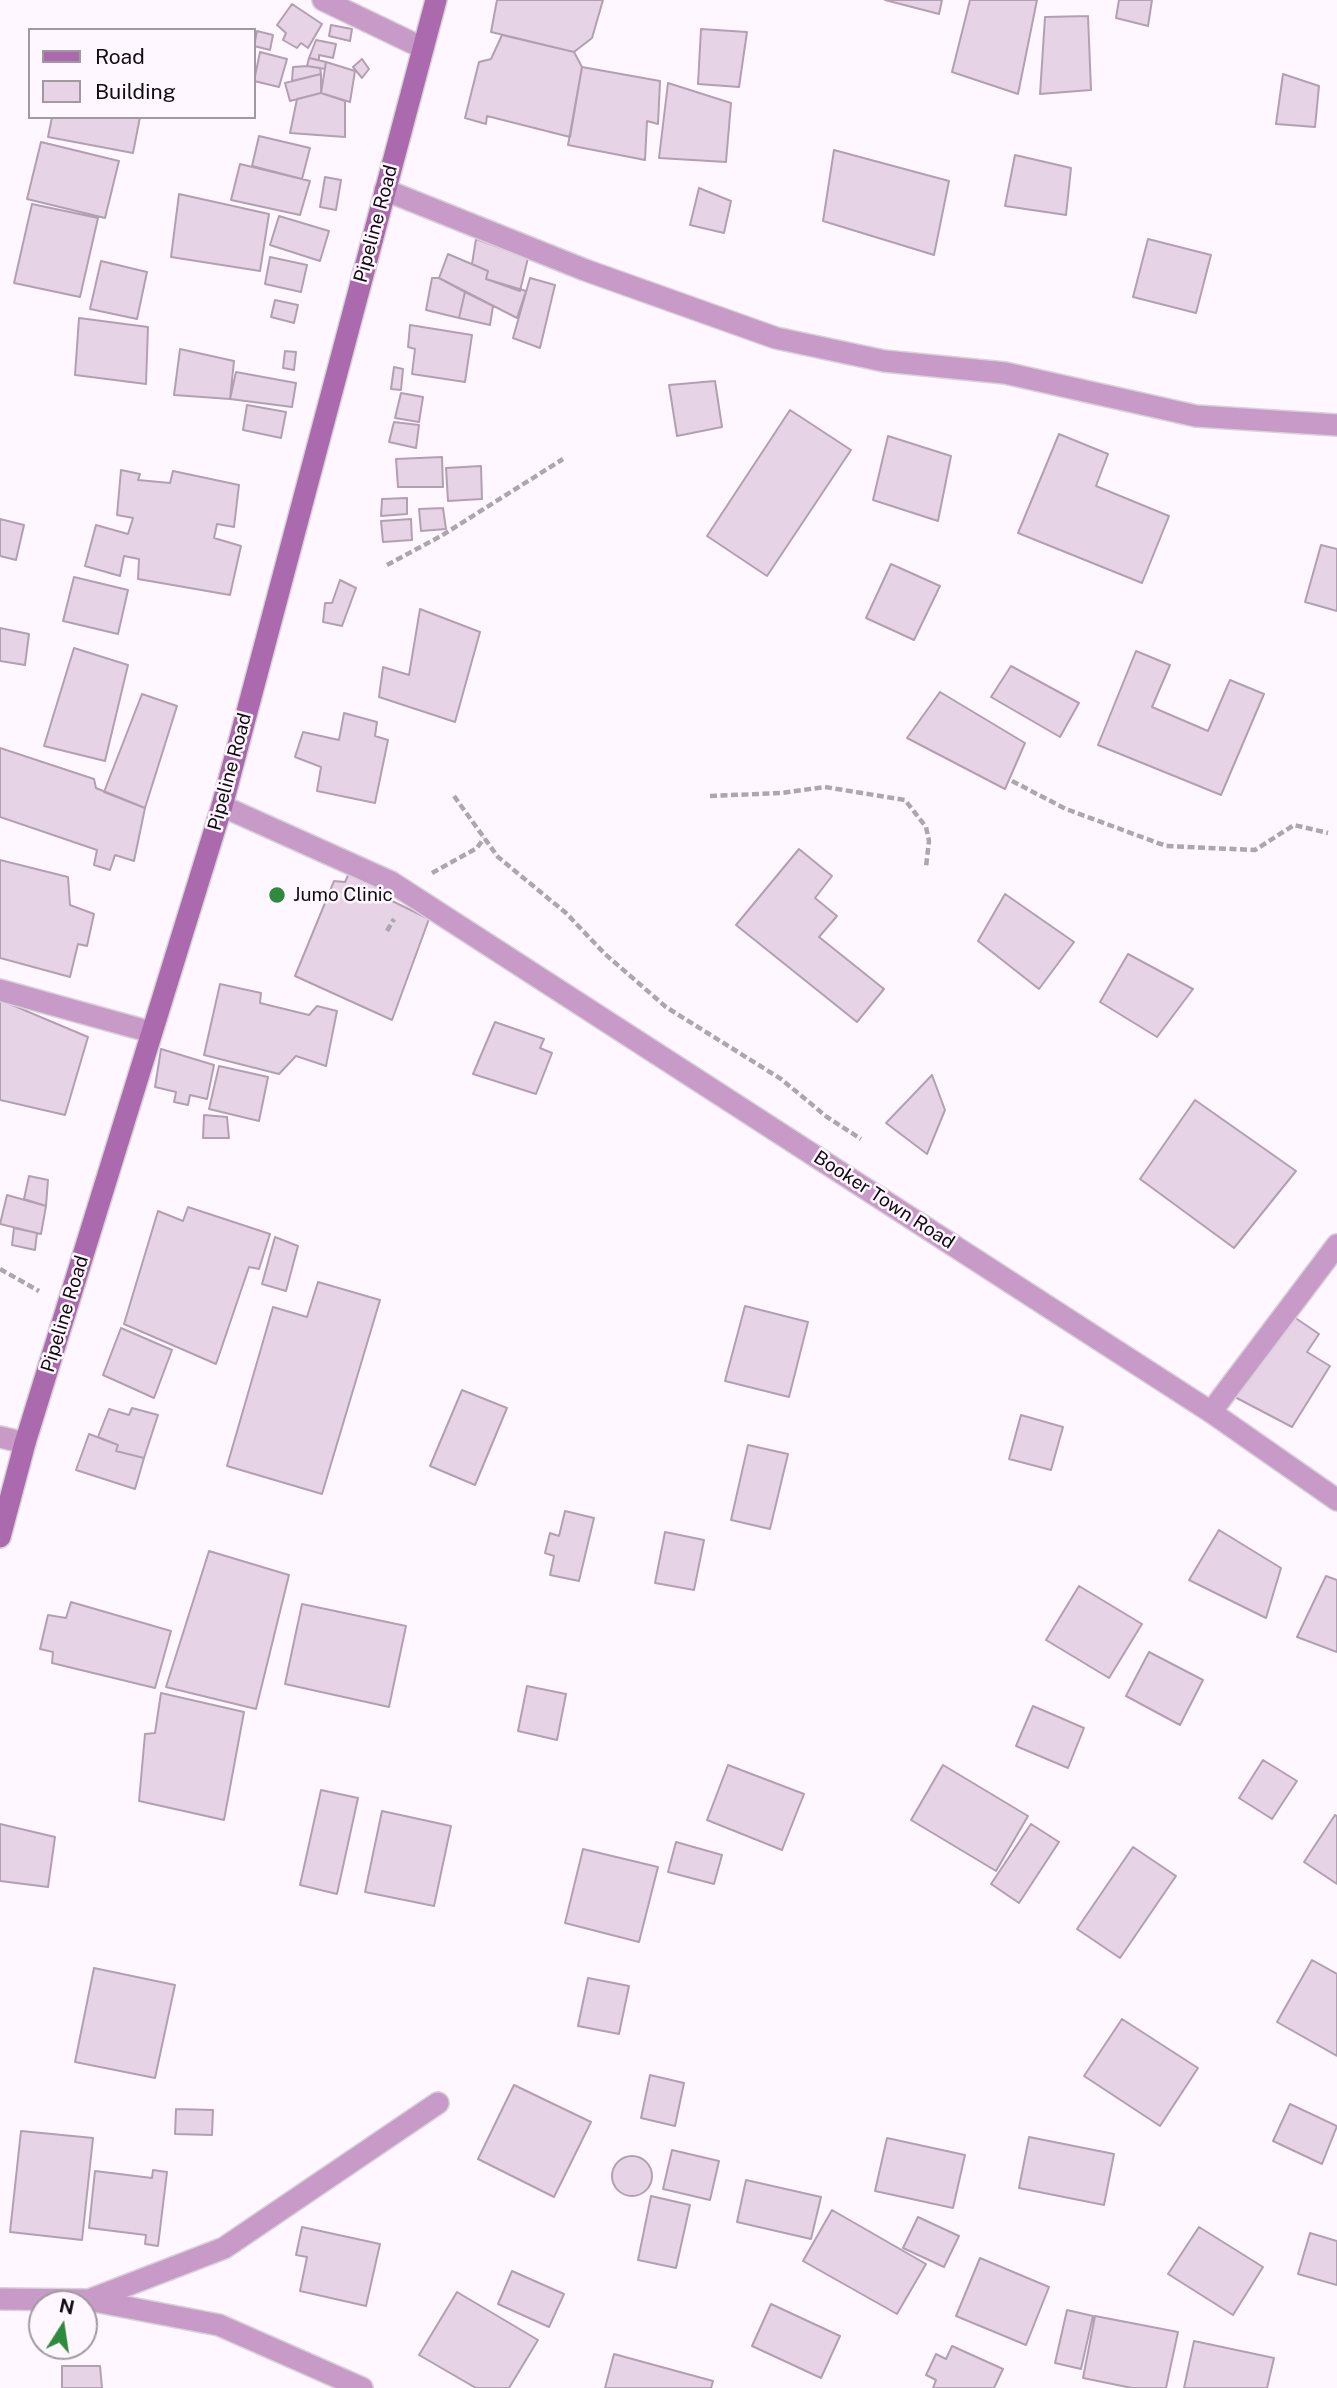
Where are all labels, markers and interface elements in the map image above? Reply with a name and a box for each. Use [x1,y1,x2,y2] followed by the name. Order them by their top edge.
[28,28,256,119] legend
[95,44,145,69] text: Road
[95,79,176,104] text: Building
[349,163,403,285] street label: Pipeline Road
[203,711,257,833] street label: Pipeline Road
[293,884,393,906] place label: Jumo Clinic
[267,885,287,905] marker: Jumo Clinic
[809,1146,959,1254] street label: Booker Town Road
[36,1253,94,1375] street label: Pipeline Road
[28,2290,98,2360] north arrow
[57,2294,76,2319] text: N

